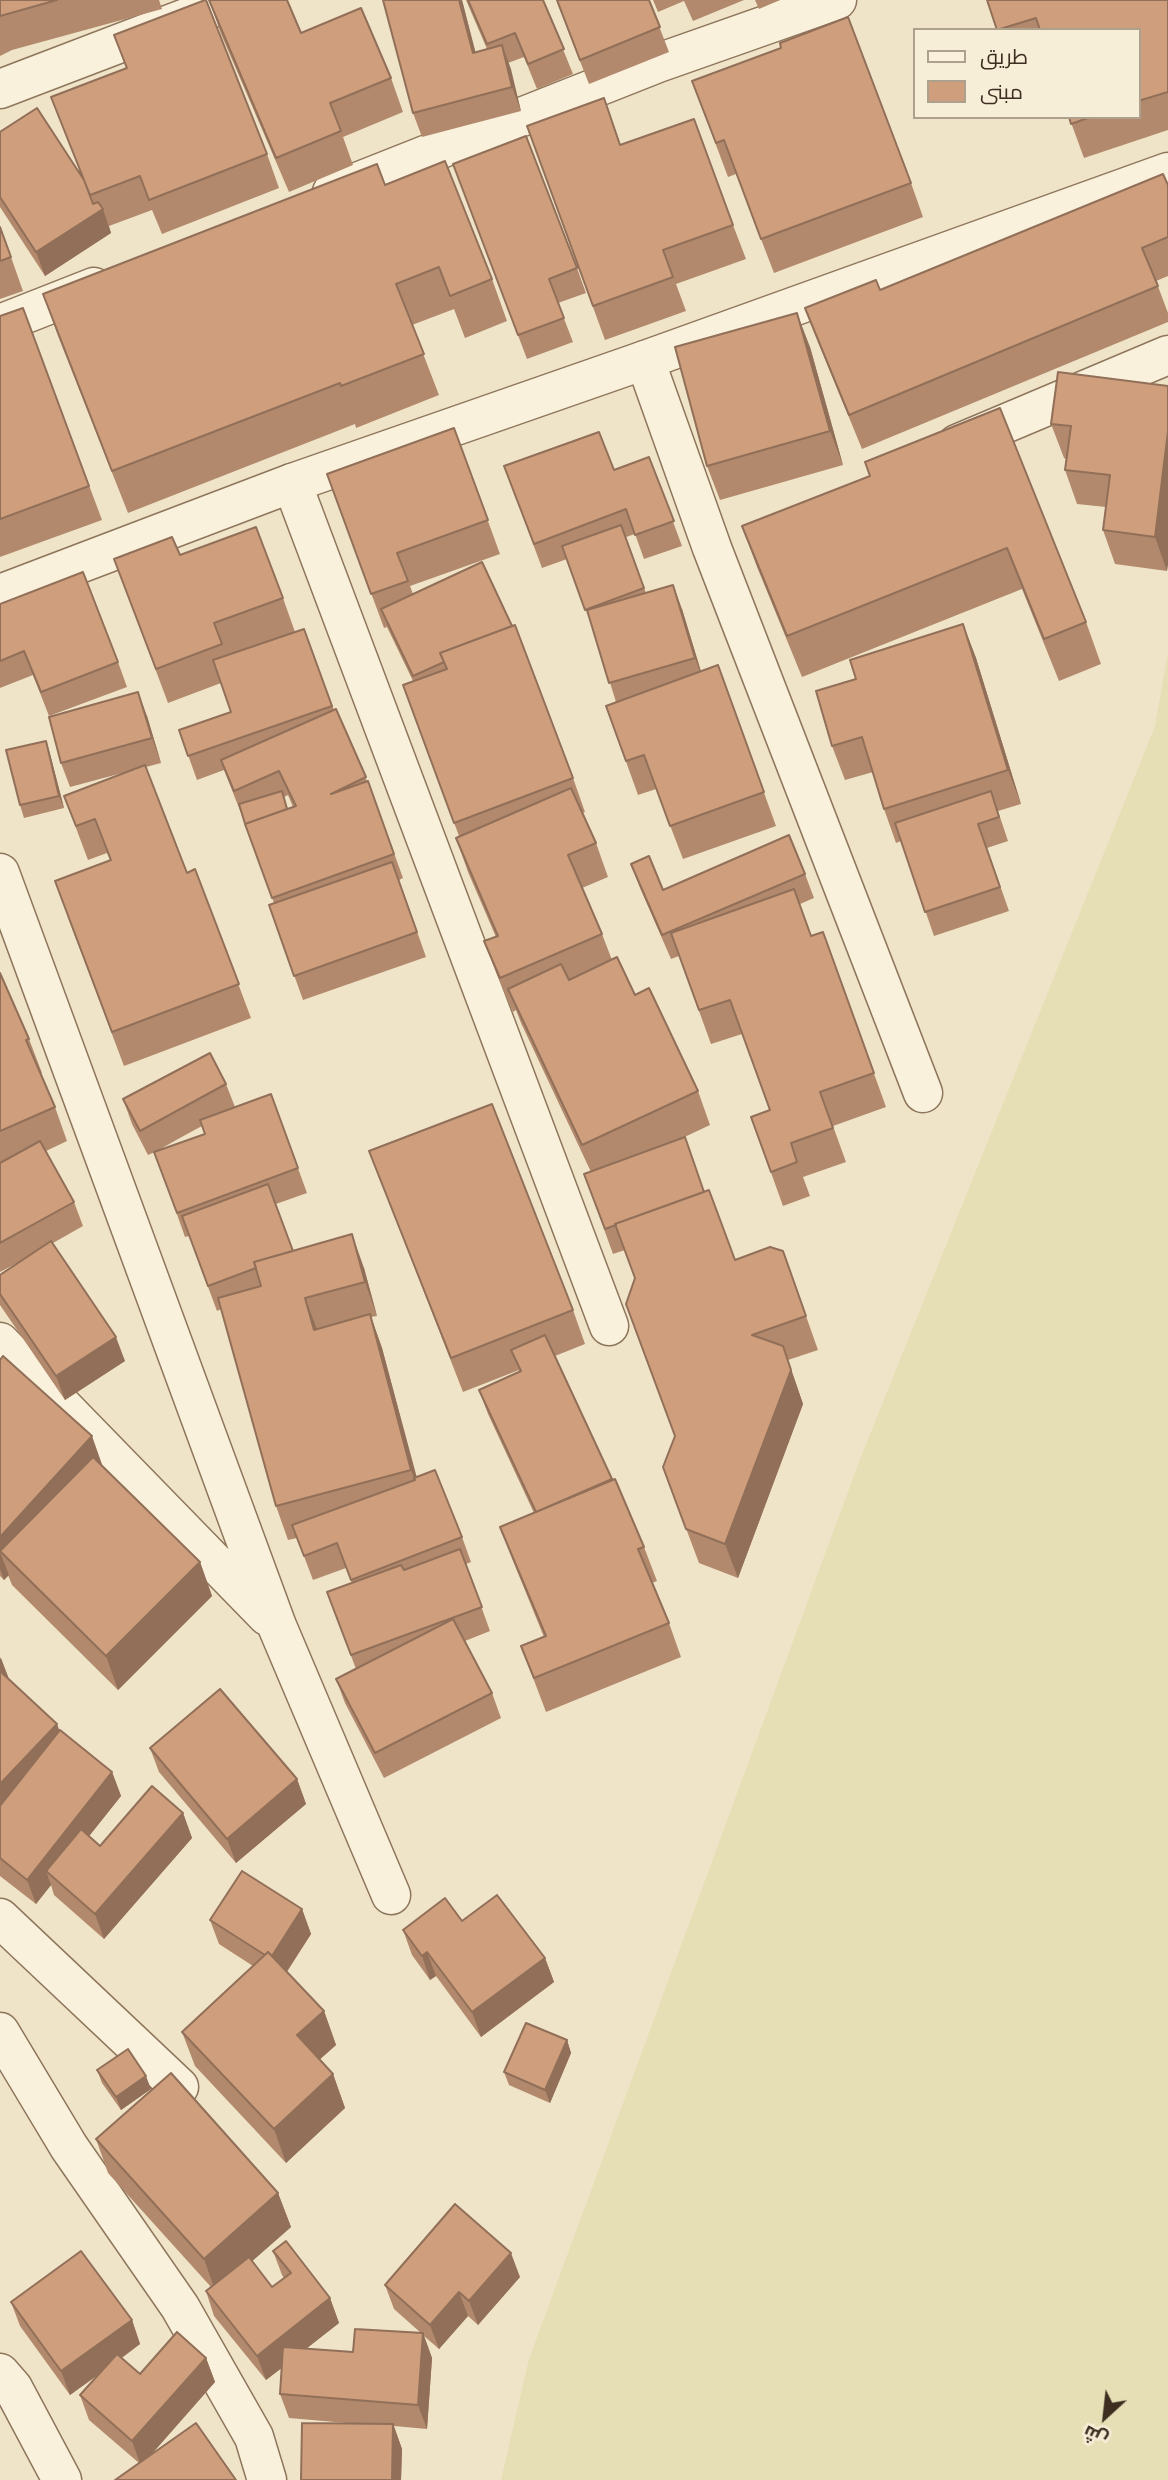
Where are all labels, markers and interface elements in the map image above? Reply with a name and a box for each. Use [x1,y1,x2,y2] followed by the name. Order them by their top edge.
[912,28,1140,119] legend
[980,45,1028,69] text: طريق
[980,80,1023,104] text: مبنى
[1070,2382,1140,2452] north arrow
[1079,2420,1111,2452] text: ش

